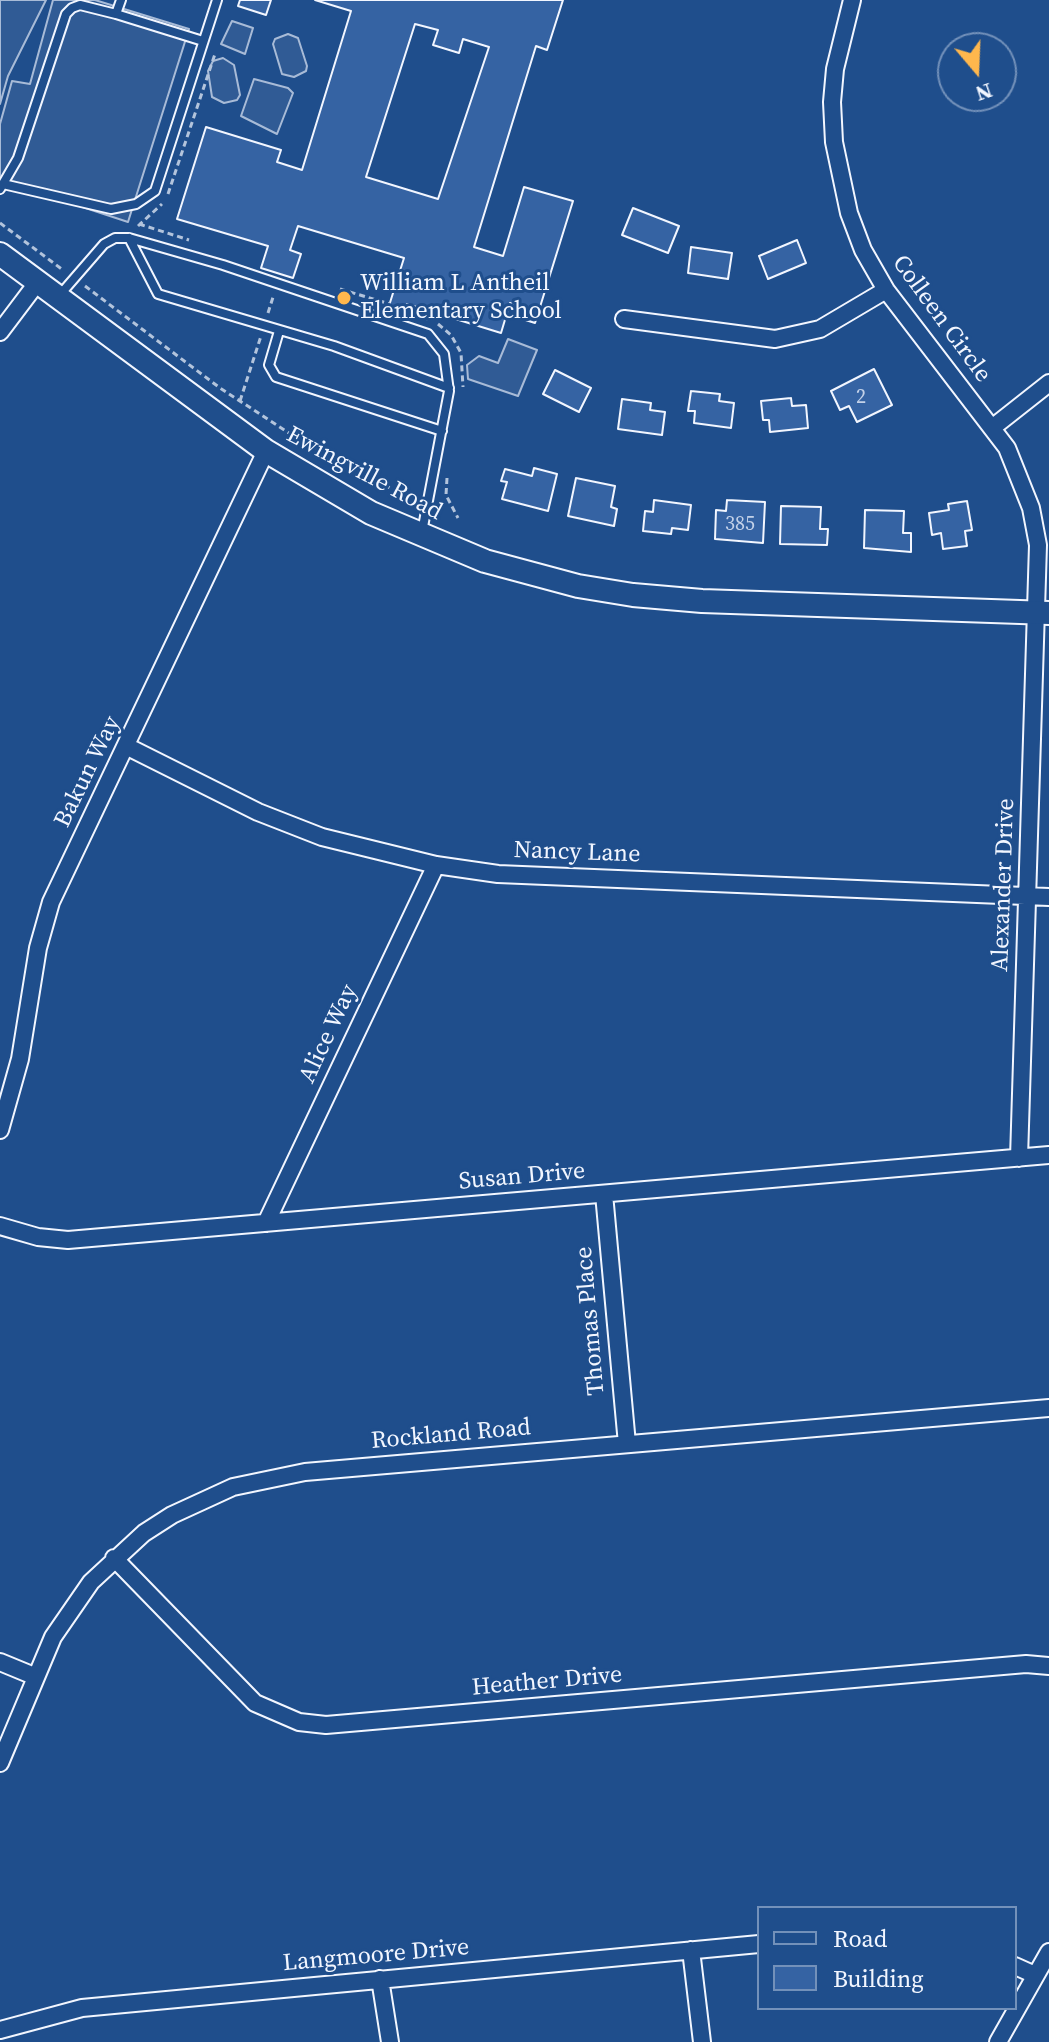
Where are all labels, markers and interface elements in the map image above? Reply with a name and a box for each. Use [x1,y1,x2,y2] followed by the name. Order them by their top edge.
[937,32,1017,112] north arrow
[972,76,997,110] text: N
[885,250,997,388] street label: Colleen Circle
[360,270,562,326] place label: William L Antheil Elementary School
[335,289,353,307] marker: William L Antheil Elementary School
[856,386,866,410] house number: 2
[281,421,447,527] street label: Ewingville Road
[725,513,755,537] house number: 385
[49,712,127,832] street label: Bakun Way
[987,798,1021,972] street label: Alexander Drive
[513,836,641,870] street label: Nancy Lane
[294,980,364,1088] street label: Alice Way
[458,1157,586,1197] street label: Susan Drive
[570,1245,612,1397] street label: Thomas Place
[370,1414,532,1456] street label: Rockland Road
[471,1661,623,1703] street label: Heather Drive
[757,1906,1017,2010] legend
[833,1922,887,1955] text: Road
[282,1934,470,1978] street label: Langmoore Drive
[833,1962,924,1995] text: Building

